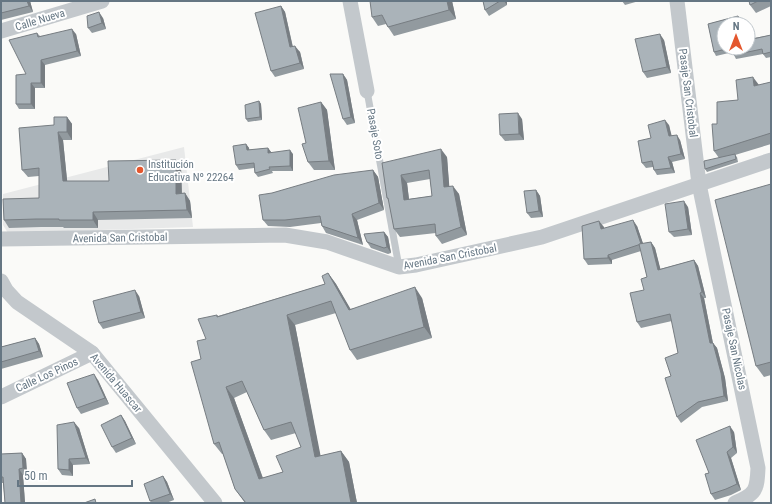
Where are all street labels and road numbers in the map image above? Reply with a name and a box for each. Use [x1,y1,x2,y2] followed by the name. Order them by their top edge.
[14,6,66,34] street label: Calle Nueva
[676,48,700,138] street label: Pasaje San Cristobal
[364,107,386,161] street label: Pasaje Soto
[72,231,168,245] street label: Avenida San Cristobal
[402,242,498,272] street label: Avenida San Cristobal
[719,307,749,391] street label: Pasaje San Nicolas
[88,351,145,416] street label: Avenida Huascar
[14,355,80,395] street label: Calle Los Pinos

